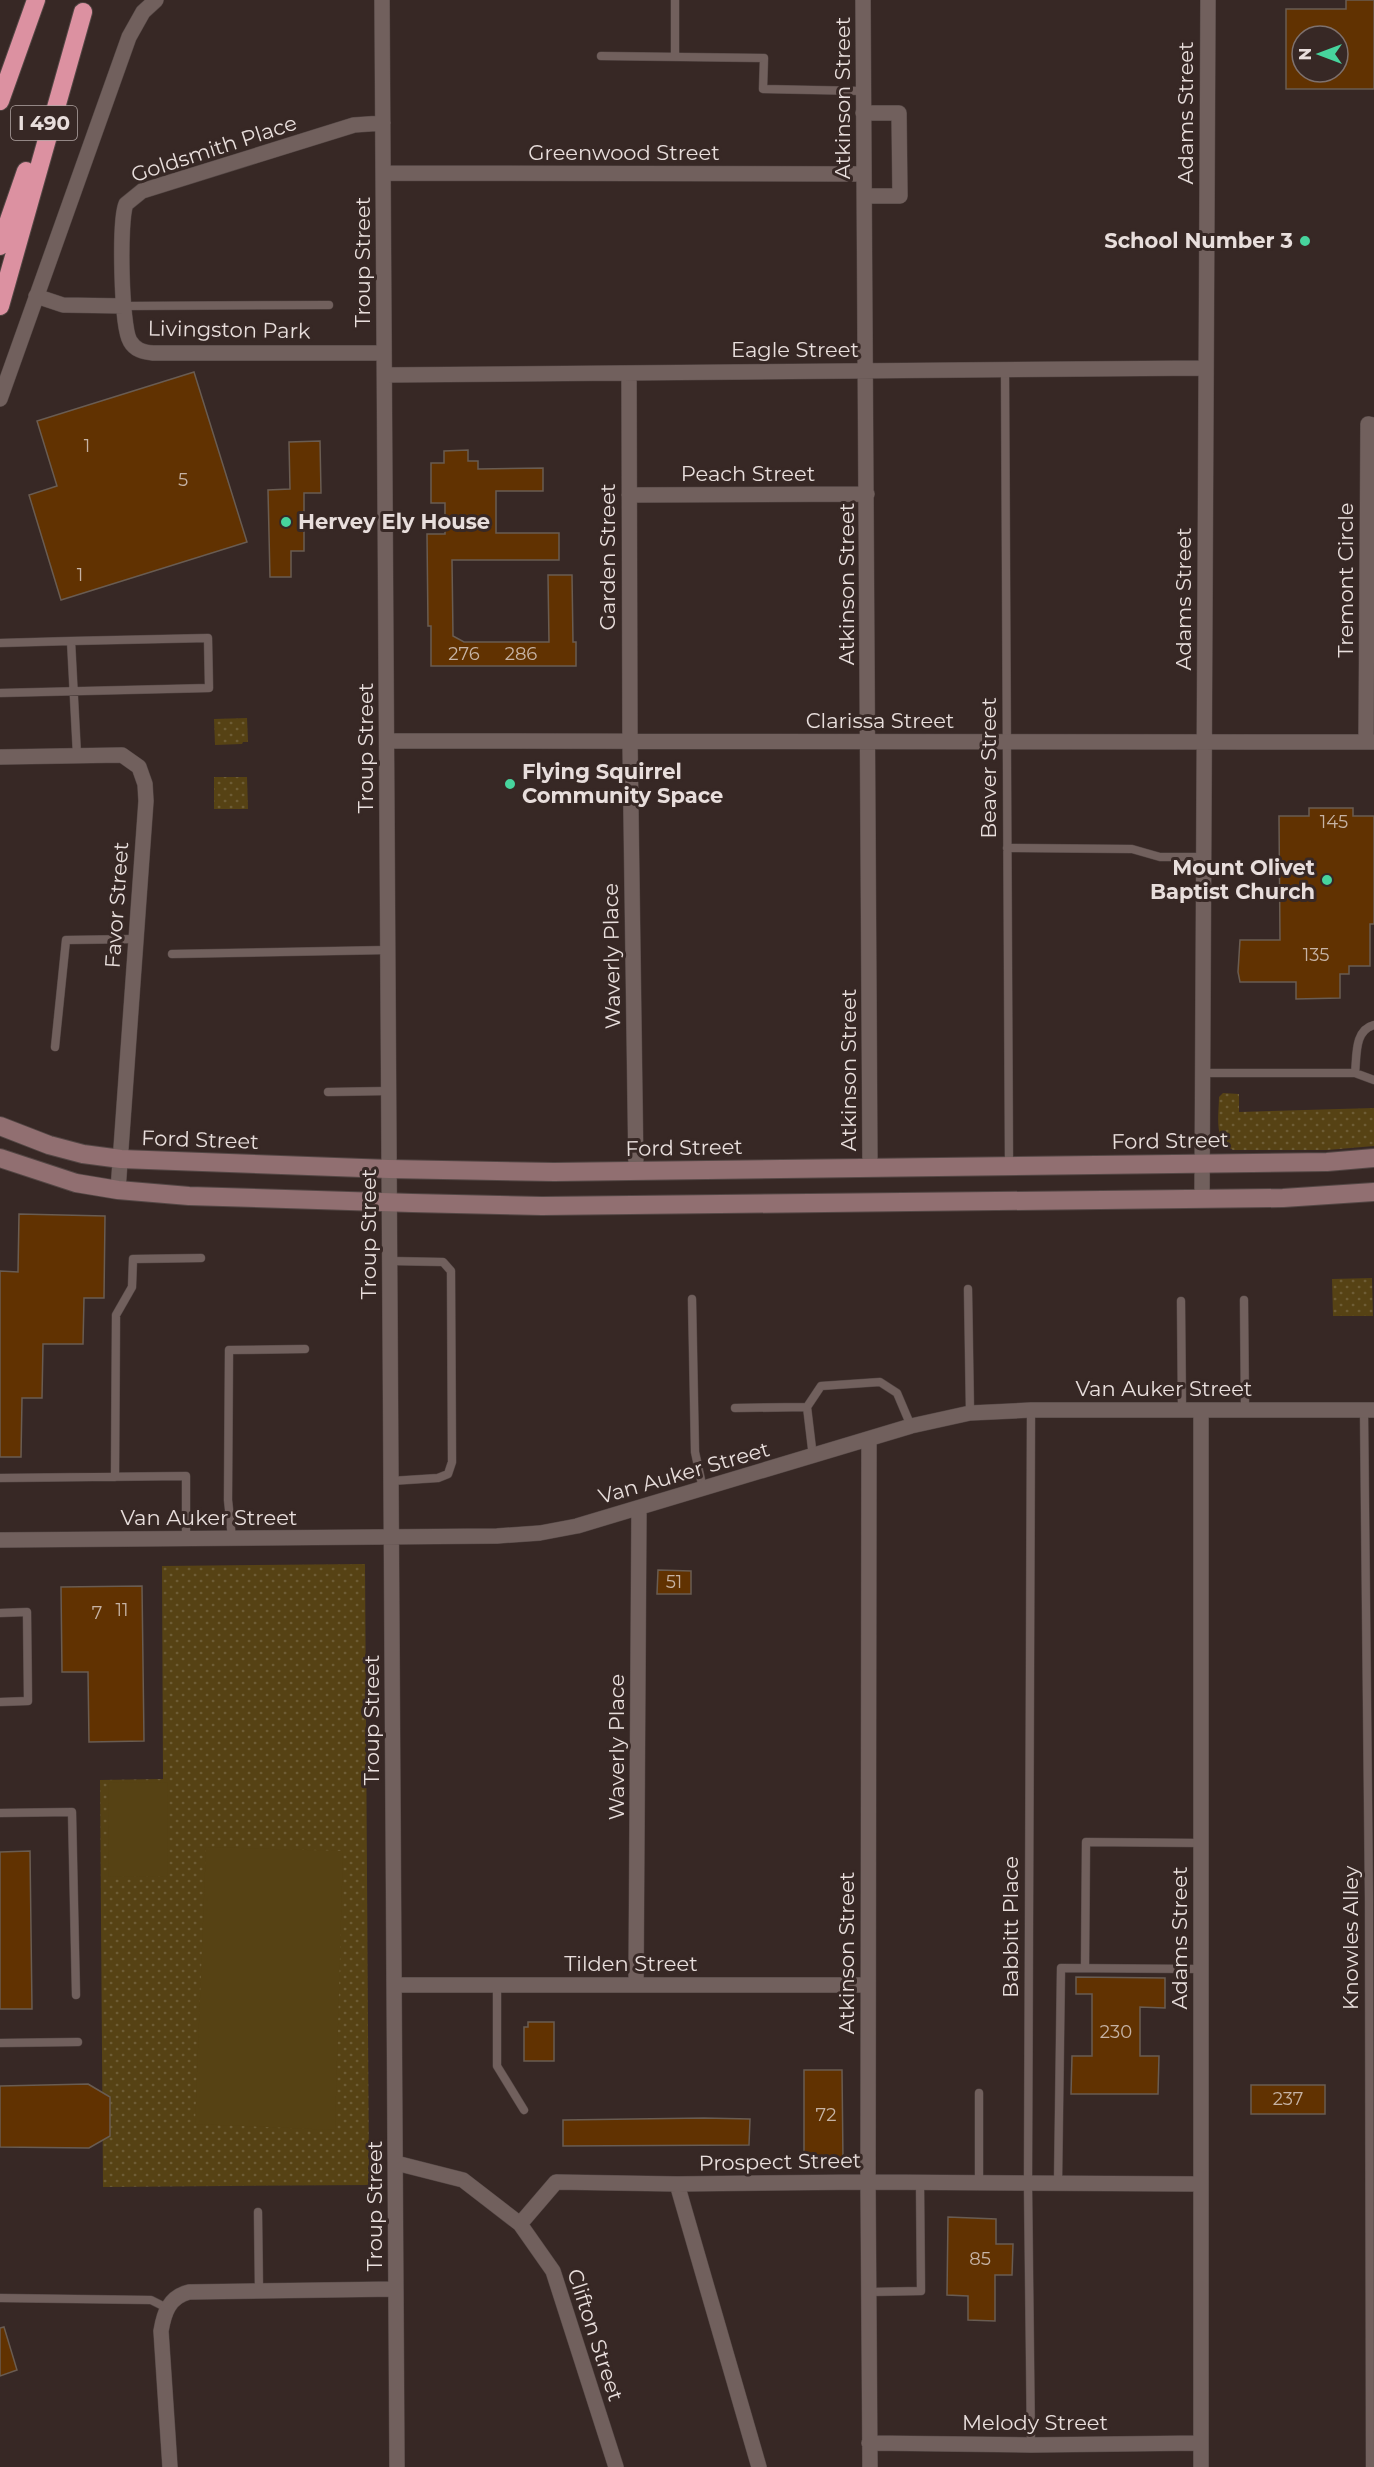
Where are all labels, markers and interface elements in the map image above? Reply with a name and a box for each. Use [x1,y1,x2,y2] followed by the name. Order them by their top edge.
[830,17,855,179] street label: Atkinson Street
[1290,24,1350,84] north arrow
[1173,41,1198,185] street label: Adams Street
[1296,48,1315,60] text: N
[11,106,77,140] road number: I 490
[128,110,300,187] street label: Goldsmith Place
[528,140,720,165] street label: Greenwood Street
[350,197,375,327] street label: Troup Street
[1104,228,1293,253] place label: School Number 3
[1298,234,1312,248] marker: School Number 3
[147,316,311,343] street label: Livingston Park
[731,337,859,362] street label: Eagle Street
[84,435,90,457] house number: 1
[681,461,815,486] street label: Peach Street
[178,469,188,491] house number: 5
[595,484,620,630] street label: Garden Street
[834,503,859,665] street label: Atkinson Street
[1333,503,1358,657] street label: Tremont Circle
[298,509,490,534] place label: Hervey Ely House
[279,515,293,529] marker: Hervey Ely House
[1171,527,1196,671] street label: Adams Street
[77,564,83,586] house number: 1
[448,643,480,665] house number: 276
[505,643,537,665] house number: 286
[353,683,378,813] street label: Troup Street
[976,697,1001,839] street label: Beaver Street
[806,708,954,733] street label: Clarissa Street
[522,759,723,808] place label: Flying Squirrel Community Space
[503,777,517,791] marker: Flying Squirrel Community Space
[1320,811,1348,833] house number: 145
[100,841,133,969] street label: Favor Street
[1150,855,1315,904] place label: Mount Olivet Baptist Church
[1320,873,1334,887] marker: Mount Olivet Baptist Church
[598,883,625,1029] street label: Waverly Place
[1303,944,1329,966] house number: 135
[836,989,861,1151] street label: Atkinson Street
[141,1125,259,1154] street label: Ford Street
[1111,1127,1229,1154] street label: Ford Street
[625,1134,743,1161] street label: Ford Street
[356,1169,381,1299] street label: Troup Street
[1076,1376,1252,1401] street label: Van Auker Street
[595,1436,772,1509] street label: Van Auker Street
[121,1505,297,1530] street label: Van Auker Street
[666,1571,682,1593] house number: 51
[116,1599,129,1621] house number: 11
[92,1602,102,1624] house number: 7
[359,1655,384,1785] street label: Troup Street
[604,1674,629,1820] street label: Waverly Place
[998,1856,1023,1998] street label: Babbitt Place
[1338,1865,1363,2010] street label: Knowles Alley
[1167,1866,1192,2010] street label: Adams Street
[834,1872,859,2034] street label: Atkinson Street
[564,1951,698,1976] street label: Tilden Street
[1100,2021,1132,2043] house number: 230
[1273,2088,1303,2110] house number: 237
[816,2104,836,2126] house number: 72
[362,2141,387,2271] street label: Troup Street
[699,2148,861,2175] street label: Prospect Street
[969,2248,991,2270] house number: 85
[562,2265,629,2404] street label: Clifton Street
[962,2410,1108,2435] street label: Melody Street

